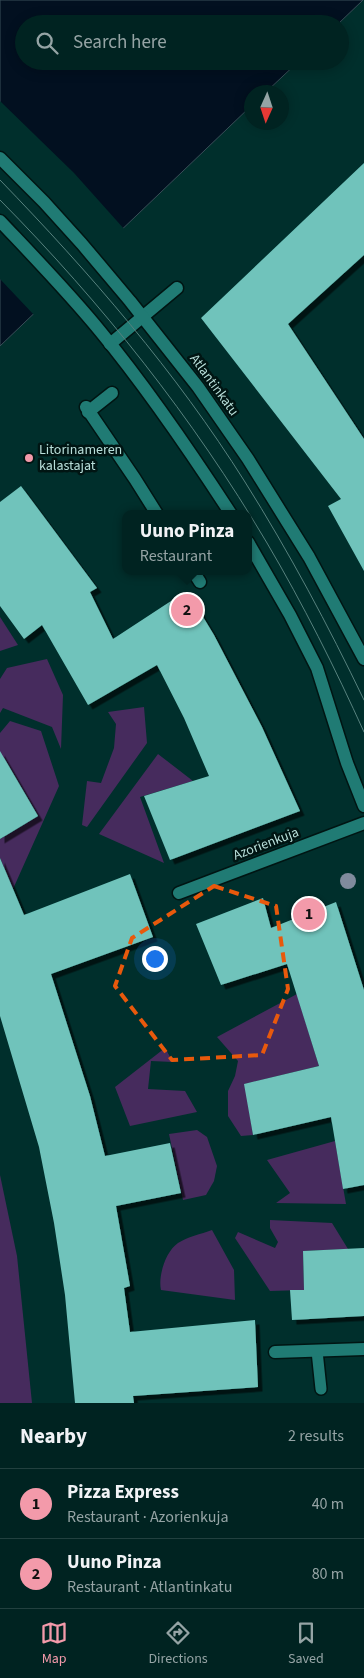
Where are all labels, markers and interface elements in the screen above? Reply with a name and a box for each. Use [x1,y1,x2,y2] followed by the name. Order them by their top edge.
[15,15,349,70] search box
[33,29,61,57] icon: search
[73,29,167,56] text: Search here
[244,85,289,130] north arrow
[185,350,243,420] street label: Atlantinkatu
[39,440,122,476] place label: Litorinameren kalastajat
[23,452,35,464] marker: Litorinameren kalastajat
[122,510,252,575] popup
[140,518,234,545] text: Uuno Pinza
[140,545,212,567] text: Restaurant
[171,591,203,629] pin: 2
[230,822,302,866] street label: Azorienkuja
[293,895,325,933] pin: 1
[142,946,168,972] your location
[20,1421,87,1451] text: Nearby
[288,1425,344,1447] text: 2 results
[67,1479,179,1506] text: Pizza Express
[32,1493,40,1515] text: 1
[312,1493,344,1515] text: 40 m
[67,1506,228,1528] text: Restaurant · Azorienkuja
[67,1549,162,1576] text: Uuno Pinza
[32,1563,40,1585] text: 2
[312,1563,344,1585] text: 80 m
[67,1576,232,1598] text: Restaurant · Atlantinkatu
[40,1619,68,1669] tab: Map
[148,1619,208,1669] tab: Directions
[288,1619,324,1669] tab: Saved

